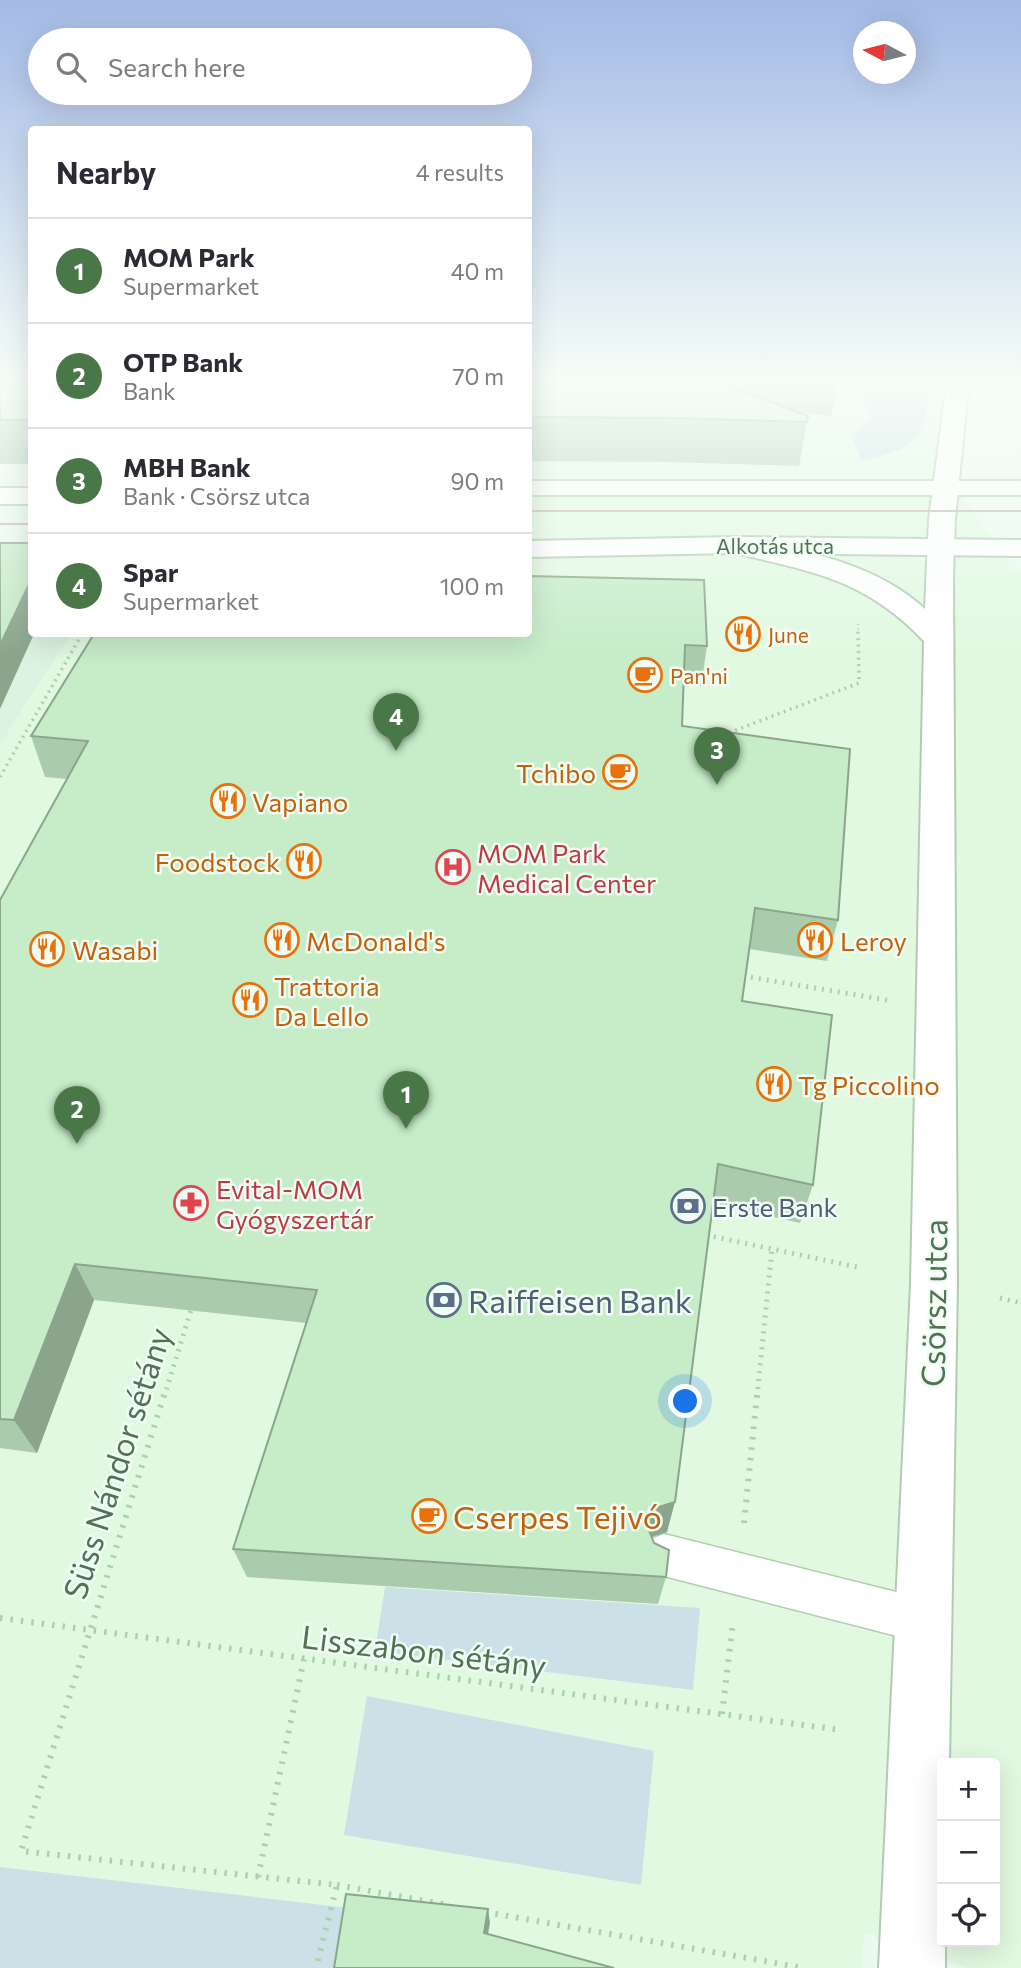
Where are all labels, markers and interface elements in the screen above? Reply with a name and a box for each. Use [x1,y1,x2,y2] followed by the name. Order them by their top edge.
[853,21,916,84] north arrow
[28,28,532,105] search box
[52,48,90,86] icon: search
[108,51,246,82] text: Search here
[56,153,156,190] text: Nearby
[416,158,504,186] text: 4 results
[123,241,255,272] text: MOM Park
[74,257,84,285] text: 1
[451,257,504,285] text: 40 m
[123,272,259,300] text: Supermarket
[123,346,243,377] text: OTP Bank
[72,362,86,390] text: 2
[452,362,504,390] text: 70 m
[123,377,176,405] text: Bank
[123,451,251,482] text: MBH Bank
[72,467,86,495] text: 3
[451,467,504,495] text: 90 m
[123,482,310,510] text: Bank · Csörsz utca
[716,533,834,558] street label: Alkotás utca
[123,556,178,587] text: Spar
[72,572,86,600] text: 4
[440,572,504,600] text: 100 m
[123,587,259,615] text: Supermarket
[724,615,762,653] restaurant icon: June
[768,622,809,647] place label: June
[626,656,664,694] cafe icon: Pan'ni
[670,663,728,688] place label: Pan'ni
[373,693,419,751] pin: 4
[694,727,740,785] pin: 3
[601,753,639,791] cafe icon: Tchibo
[516,757,596,788] place label: Tchibo
[209,782,247,820] restaurant icon: Vapiano
[252,786,348,817] place label: Vapiano
[477,837,656,898] place label: MOM Park Medical Center
[285,842,323,880] restaurant icon: Foodstock
[155,846,280,877] place label: Foodstock
[434,848,472,886] hospital icon: MOM Park Medical Center
[263,921,301,959] restaurant icon: McDonald's
[796,921,834,959] restaurant icon: Leroy
[306,925,446,956] place label: McDonald's
[840,925,907,956] place label: Leroy
[28,930,66,968] restaurant icon: Wasabi
[72,934,158,965] place label: Wasabi
[274,970,380,1031] place label: Trattoria Da Lello
[231,981,269,1019] restaurant icon: Trattoria Da Lello
[755,1065,793,1103] restaurant icon: Tg Piccolino
[798,1069,940,1100] place label: Tg Piccolino
[383,1071,429,1129] pin: 1
[54,1086,100,1144] pin: 2
[216,1173,374,1234] place label: Evital-MOM Gyógyszertár
[172,1184,210,1222] pharmacy icon: Evital-MOM Gyógyszertár
[669,1187,707,1225] bank icon: Erste Bank
[712,1191,838,1222] place label: Erste Bank
[912,1219,954,1387] street label: Csörsz utca
[468,1280,692,1320] place label: Raiffeisen Bank
[425,1281,463,1319] bank icon: Raiffeisen Bank
[53,1322,179,1604] street label: Süss Nándor sétány
[668,1384,702,1418] your location
[453,1496,662,1536] place label: Cserpes Tejivó
[410,1497,448,1535] cafe icon: Cserpes Tejivó
[299,1615,549,1685] street label: Lisszabon sétány
[937,1758,1000,1947] map controls
[937,1758,1000,1821] button: +
[937,1821,1000,1884] button: −
[937,1884,1000,1947] button: locate

